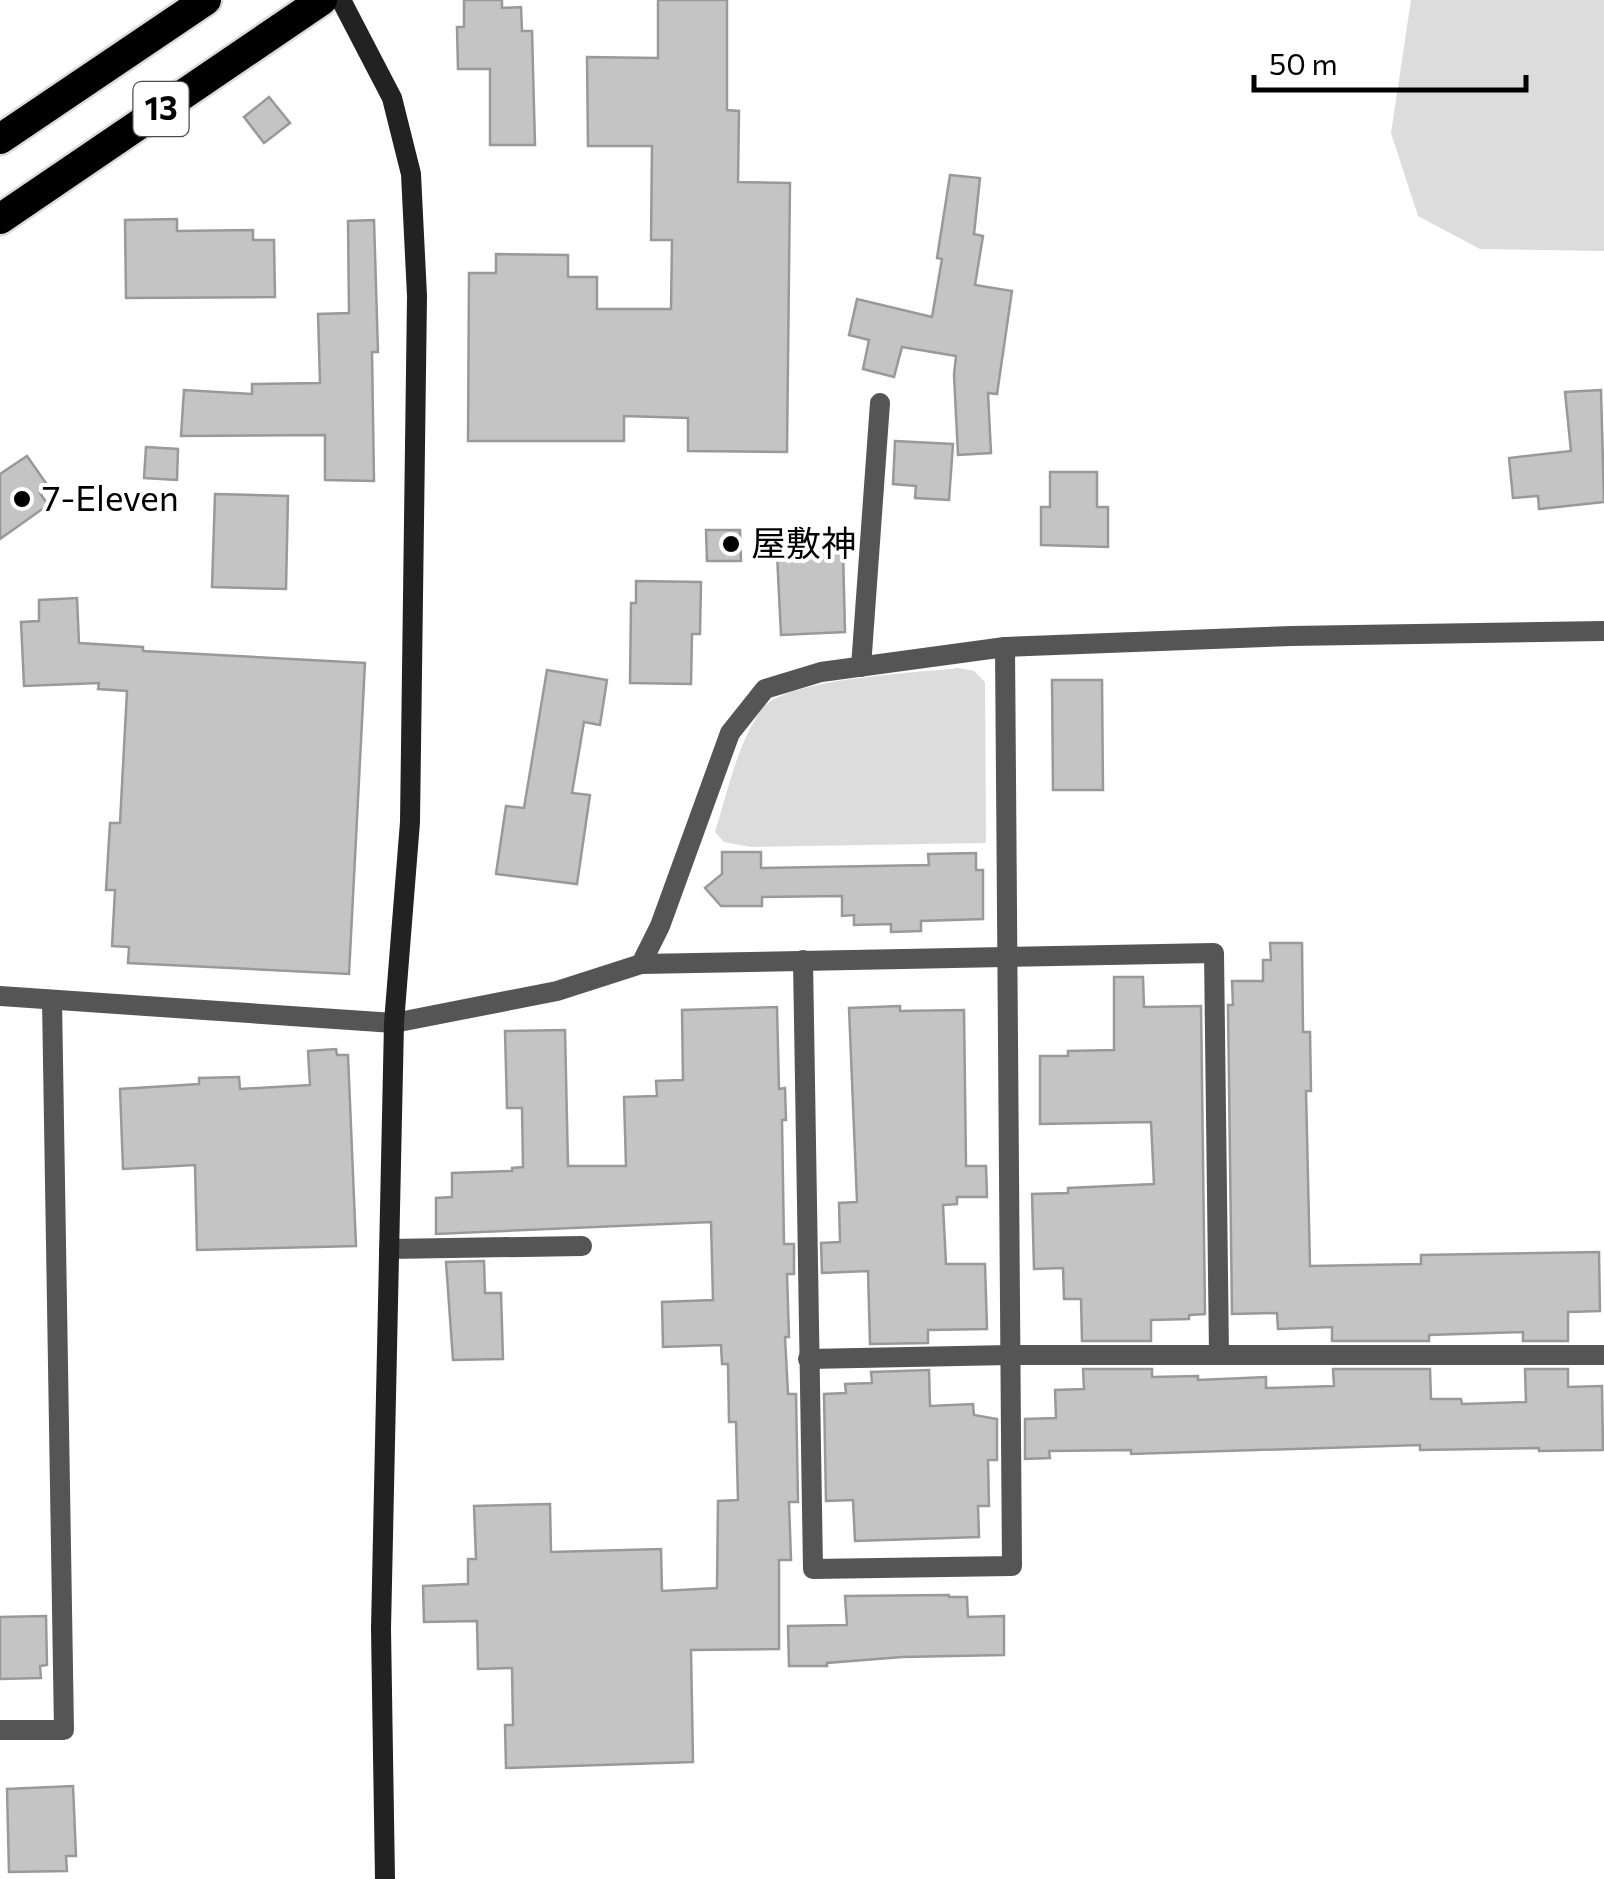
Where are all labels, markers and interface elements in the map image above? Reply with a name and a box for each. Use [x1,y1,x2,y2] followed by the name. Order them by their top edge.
[1254,30,1526,92] scale bar
[1269,44,1338,81] text: 50 m
[134,82,188,136] road number: 13
[42,475,179,518] place label: 7-Eleven
[11,488,33,510] marker: 7-Eleven
[751,520,856,563] place label: 屋敷神
[720,533,742,555] marker: 屋敷神

